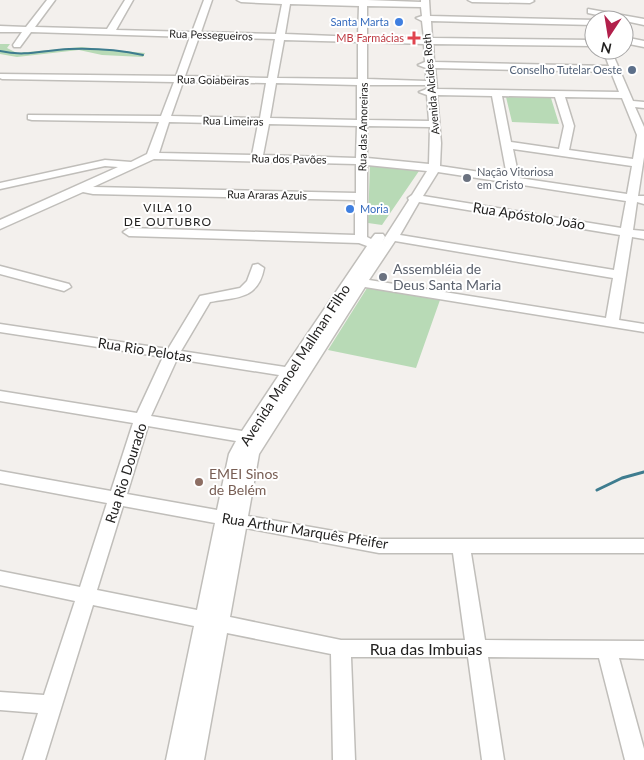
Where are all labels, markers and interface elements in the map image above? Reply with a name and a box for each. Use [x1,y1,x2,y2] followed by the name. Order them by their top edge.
[584,10,634,60] north arrow
[330,15,389,28] place label: Santa Marta
[393,16,405,28] marker: Santa Marta
[169,27,253,42] street label: Rua Pessegueiros
[336,31,404,44] place label: MB Farmácias
[408,32,420,44] marker: MB Farmácias
[420,33,441,135] street label: Avenida Alcides Roth
[599,39,613,58] text: N
[509,63,622,76] place label: Conselho Tutelar Oeste
[626,64,638,76] marker: Conselho Tutelar Oeste
[177,72,249,87] street label: Rua Goiabeiras
[355,82,370,172] street label: Rua das Amoreiras
[202,113,264,128] street label: Rua Limeiras
[251,151,327,166] street label: Rua dos Pavões
[477,165,553,191] place label: Nação Vitoriosa em Cristo
[461,172,473,184] marker: Nação Vitoriosa em Cristo
[227,187,307,202] street label: Rua Araras Azuis
[472,198,587,233] street label: Rua Apóstolo João
[124,200,212,229] district label: VILA 10 DE OUTUBRO
[360,202,388,215] place label: Moria
[344,203,356,215] marker: Moria
[393,260,501,293] place label: Assembléia de Deus Santa Maria
[377,271,389,283] marker: Assembléia de Deus Santa Maria
[236,281,353,449] street label: Avenida Manoel Mallman Filho
[97,334,193,365] street label: Rua Rio Pelotas
[101,421,150,525] street label: Rua Rio Dourado
[209,465,278,498] place label: EMEI Sinos de Belém
[193,476,205,488] marker: EMEI Sinos de Belém
[221,509,389,552] street label: Rua Arthur Marquês Pfeifer
[370,639,482,658] street label: Rua das Imbuias

